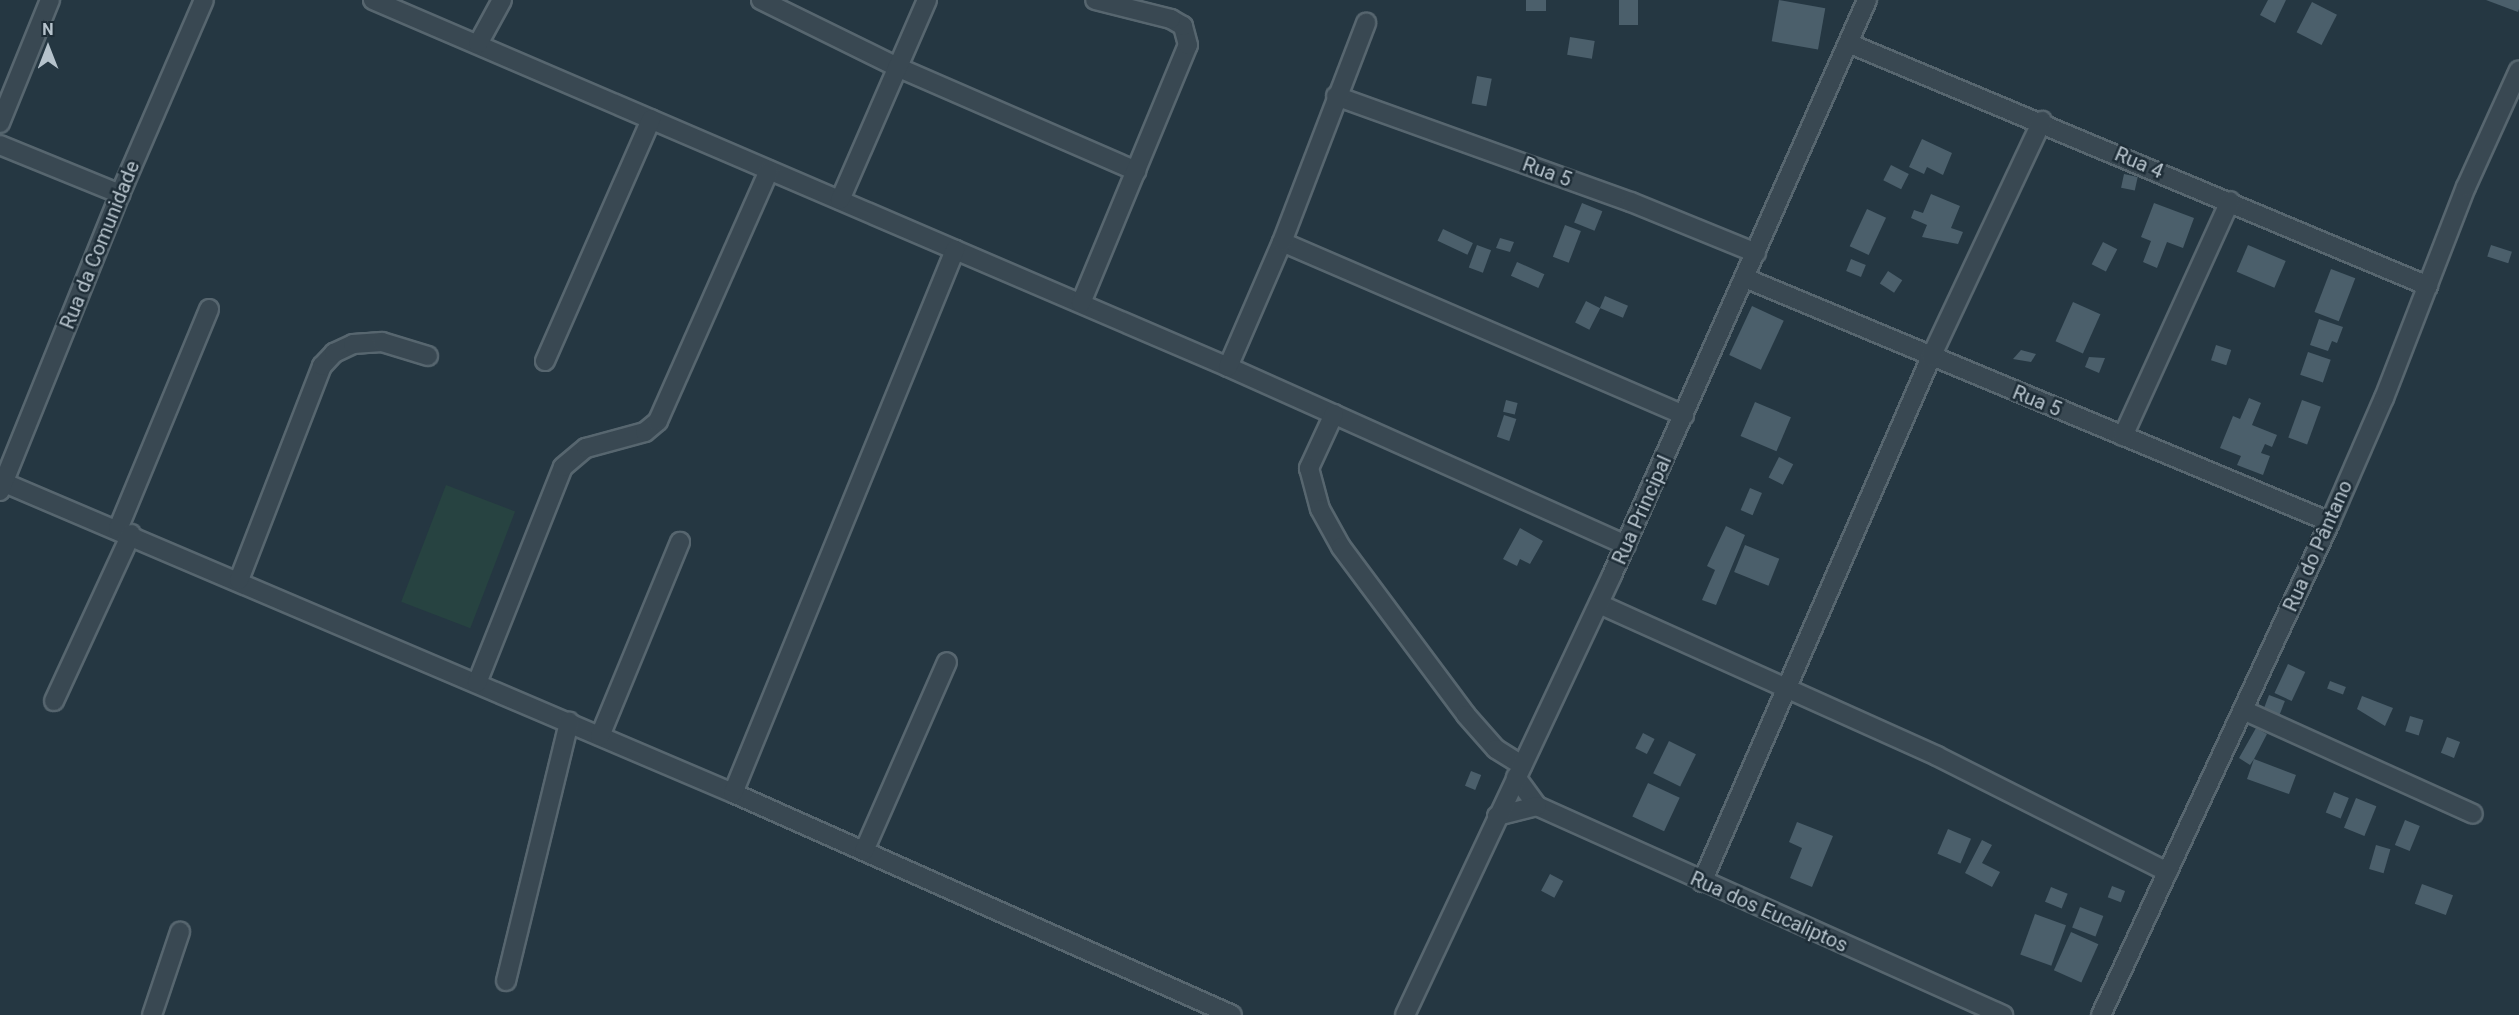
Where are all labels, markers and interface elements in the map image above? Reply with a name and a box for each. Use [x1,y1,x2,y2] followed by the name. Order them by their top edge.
[18,18,78,78] north arrow
[42,20,54,39] text: N
[2111,142,2167,184] street label: Rua 4
[1519,152,1575,192] street label: Rua 5
[55,157,145,333] street label: Rua da Comunidade
[2009,380,2065,422] street label: Rua 5
[1607,452,1677,568] street label: Rua Principal
[2278,477,2358,615] street label: Rua do Pântano
[1687,867,1851,957] street label: Rua dos Eucaliptos

